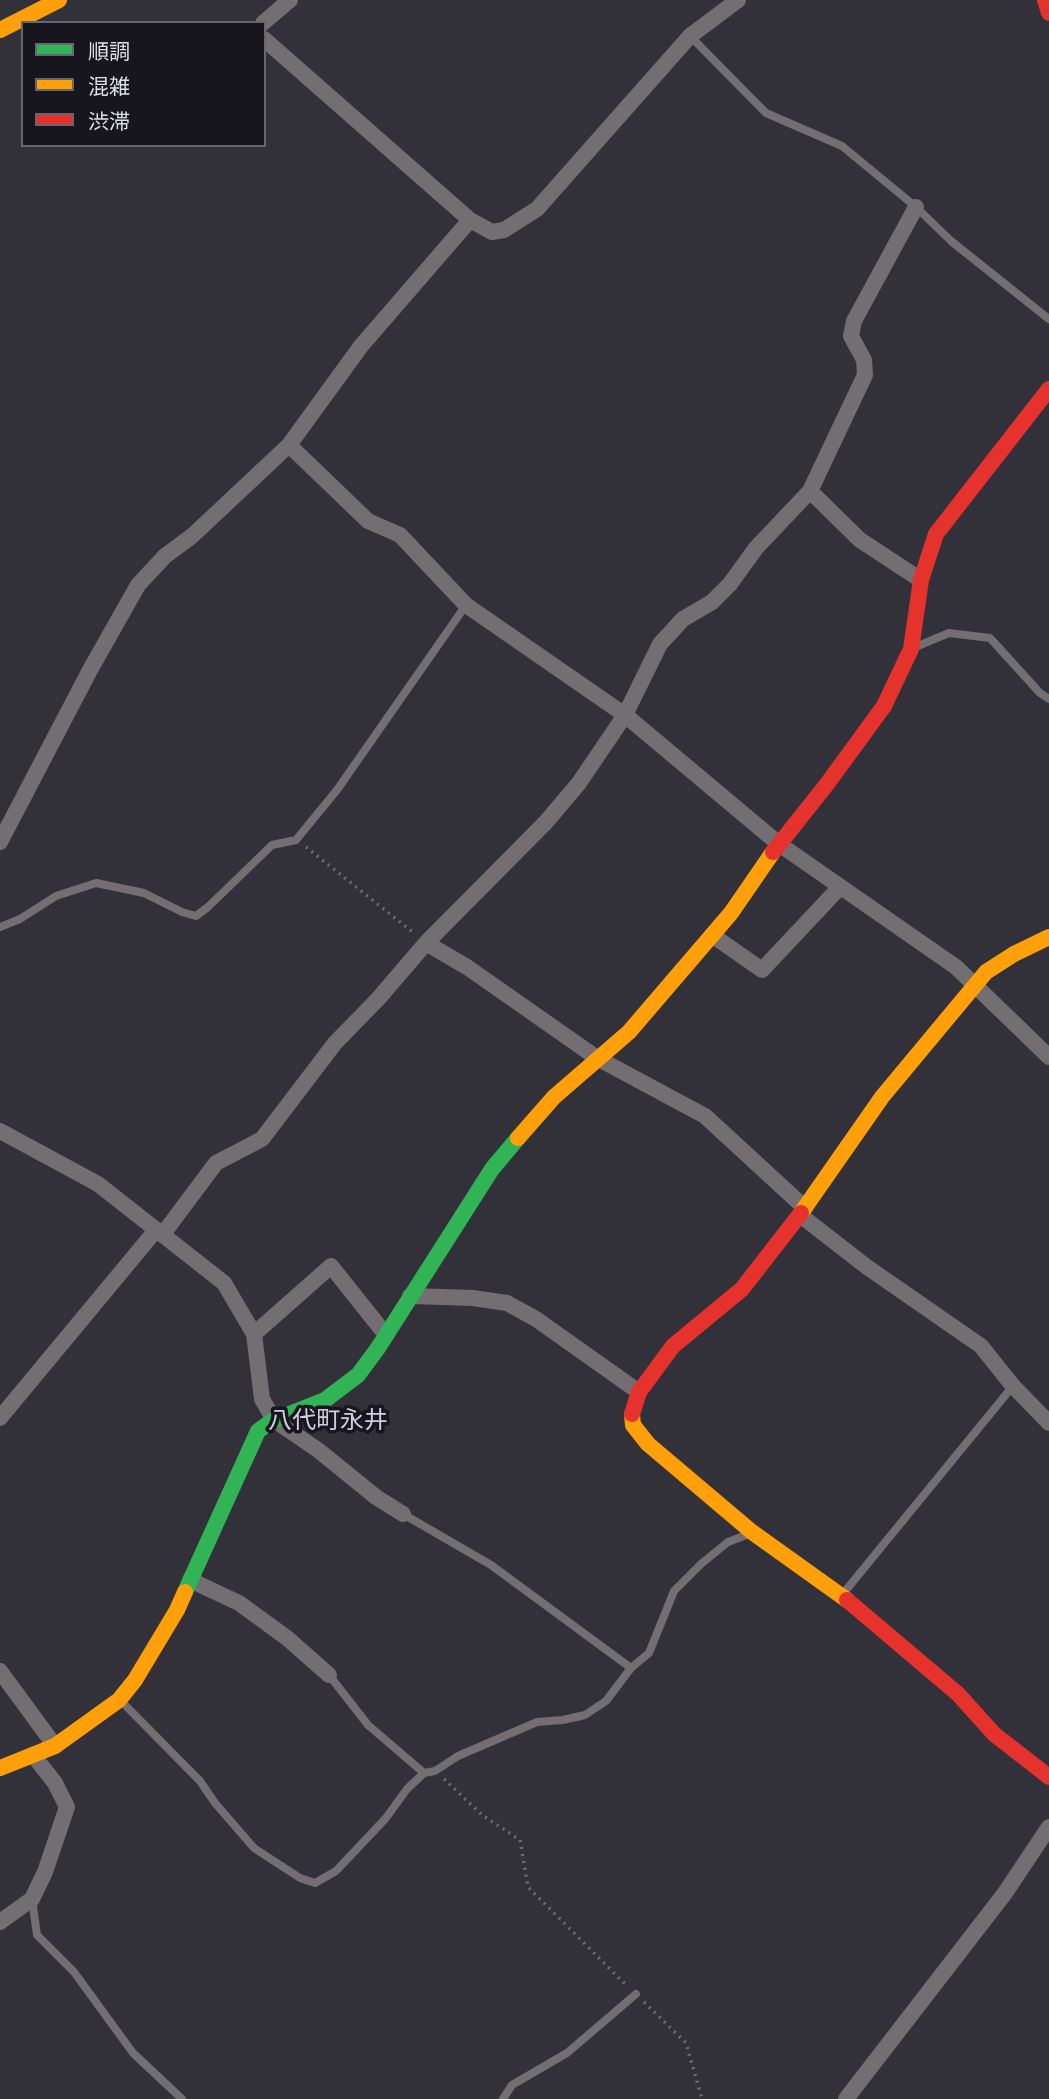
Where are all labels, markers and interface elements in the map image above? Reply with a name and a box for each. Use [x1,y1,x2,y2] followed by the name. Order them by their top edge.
[21,21,266,147] legend
[88,37,130,65] text: 順調
[88,72,130,100] text: 混雑
[88,107,130,135] text: 渋滞
[268,1407,388,1435] district label: 八代町永井

